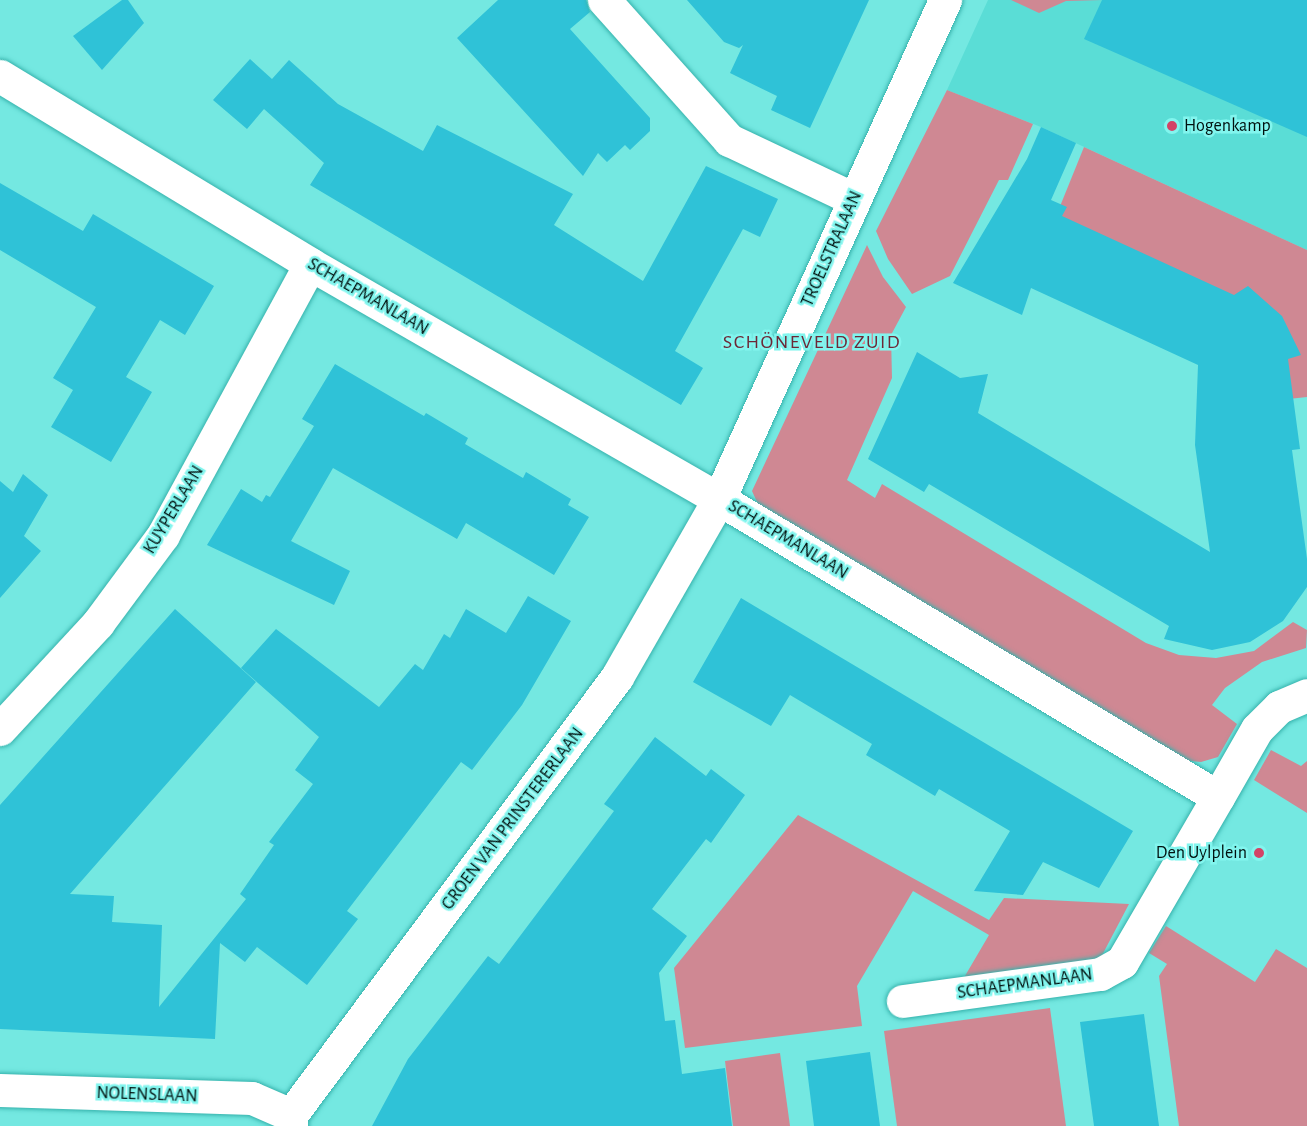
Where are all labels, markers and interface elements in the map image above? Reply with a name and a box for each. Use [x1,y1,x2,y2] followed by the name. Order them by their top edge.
[1184,115,1271,137] place label: Hogenkamp
[1165,119,1179,133] marker: Hogenkamp
[797,188,867,310] street label: TROELSTRALAAN
[304,254,432,340] street label: SCHAEPMANLAAN
[723,330,901,354] district label: SCHÖNEVELD ZUID
[139,462,209,558] street label: KUYPERLAAN
[724,496,852,584] street label: SCHAEPMANLAAN
[437,724,589,914] street label: GROEN VAN PRINSTERERLAAN
[1156,842,1247,864] place label: Den Uylplein
[1252,846,1266,860] marker: Den Uylplein
[956,964,1094,1004] street label: SCHAEPMANLAAN
[96,1082,198,1108] street label: NOLENSLAAN

